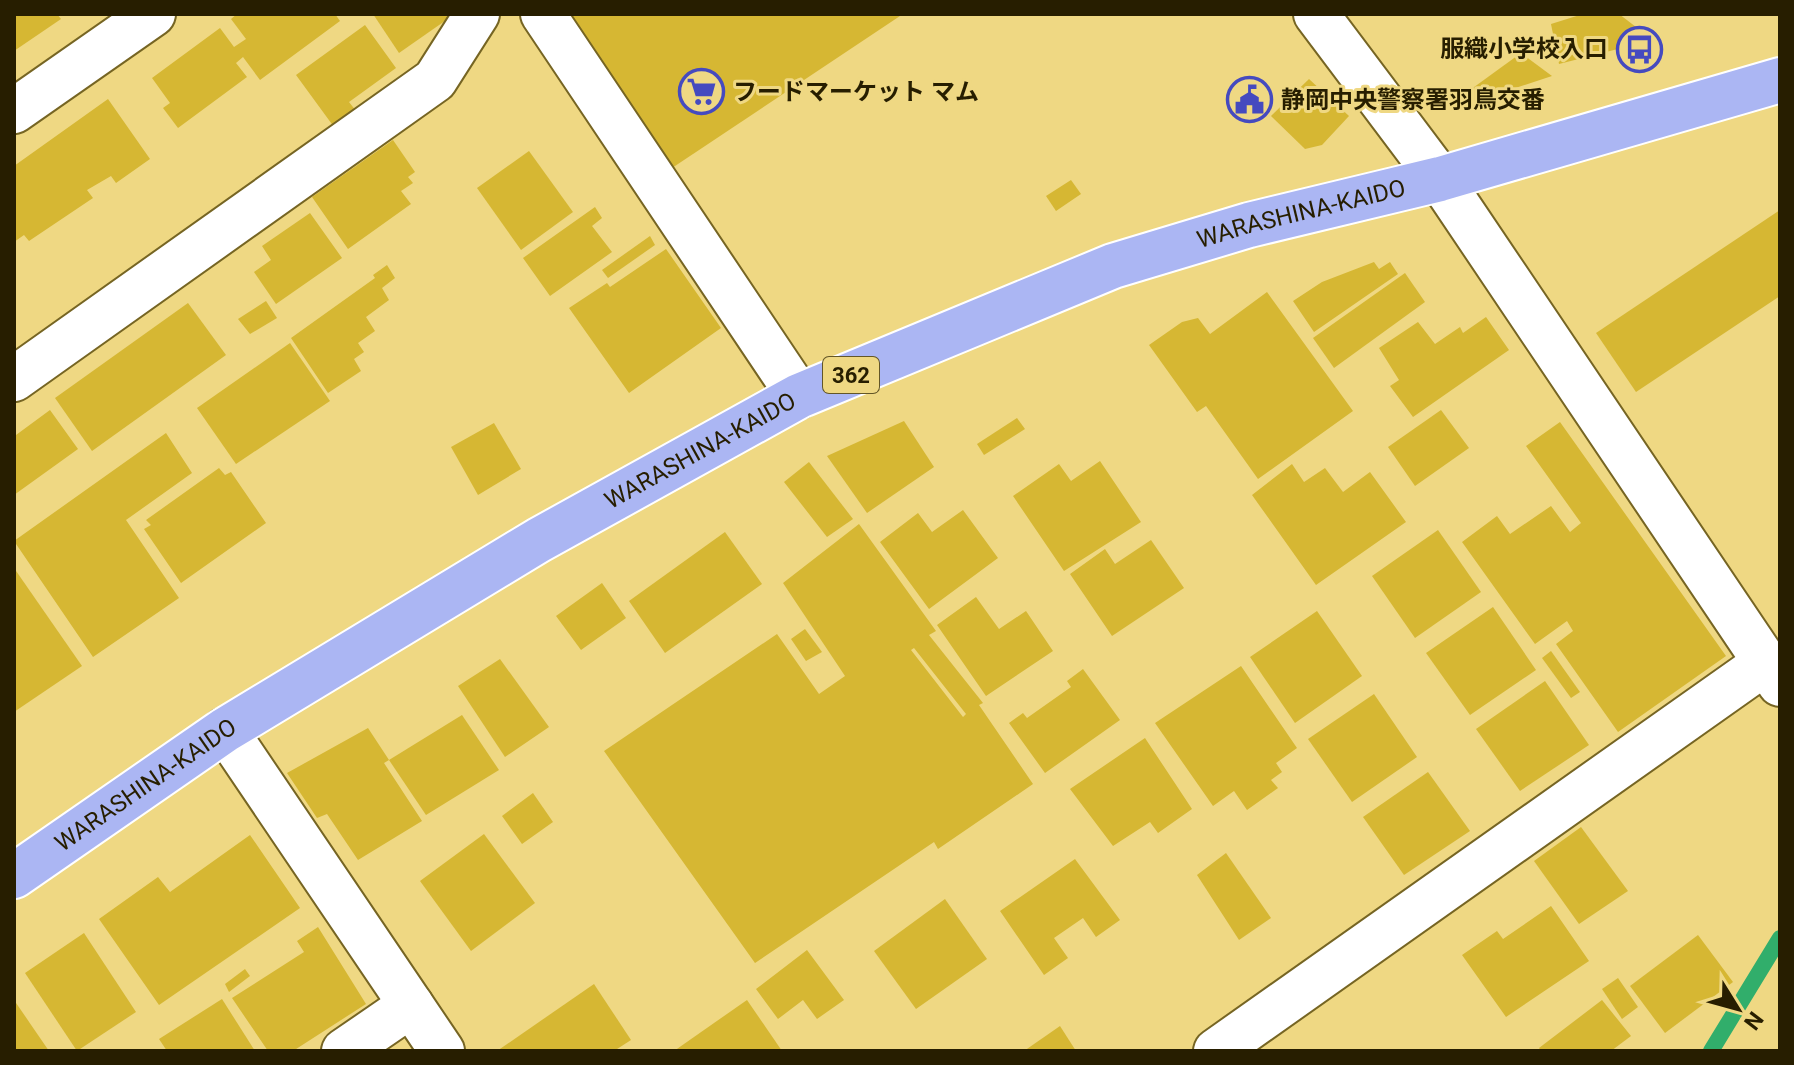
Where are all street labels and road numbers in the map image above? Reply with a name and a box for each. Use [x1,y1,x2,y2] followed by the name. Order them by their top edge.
[1194,174,1408,254] street label: WARASHINA-KAIDO
[823,357,879,393] road number: 362
[600,387,801,515] street label: WARASHINA-KAIDO
[50,713,241,857] street label: WARASHINA-KAIDO

